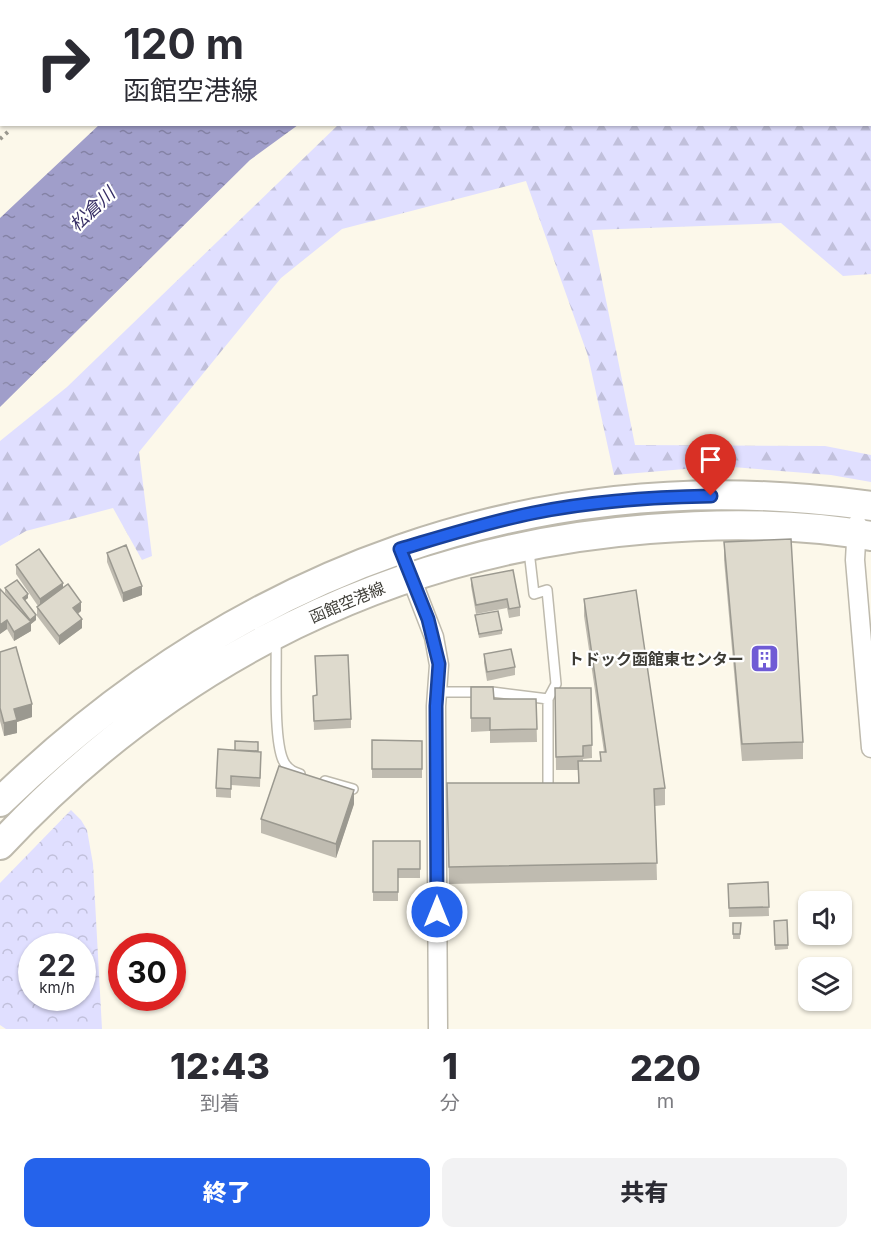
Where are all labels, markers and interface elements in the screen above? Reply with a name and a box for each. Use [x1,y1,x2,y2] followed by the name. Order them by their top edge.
[123,18,244,69] text: 120 m
[24,24,102,102] icon: right
[123,74,258,107] text: 函館空港線
[65,182,120,235] water label: 松倉川
[685,434,736,496] pin
[694,443,727,476] icon: arrive
[306,577,388,627] street label: 函館空港線
[749,643,781,675] building icon: トドック函館東センター
[568,649,744,669] place label: トドック函館東センター
[405,880,469,944] position arrow
[798,891,852,1011] map controls
[798,891,852,945] button: sound
[108,933,186,1011] speed limit sign: 30
[38,947,76,983] text: 22
[798,957,852,1011] button: layers
[39,978,75,997] text: km/h
[170,1044,270,1088] text: 12:43
[442,1044,458,1088] text: 1
[630,1046,701,1090] text: 220
[657,1089,674,1113] text: m
[200,1091,240,1115] text: 到着
[440,1091,460,1115] text: 分
[24,1158,430,1227] button: 終了
[442,1158,847,1227] button: 共有

